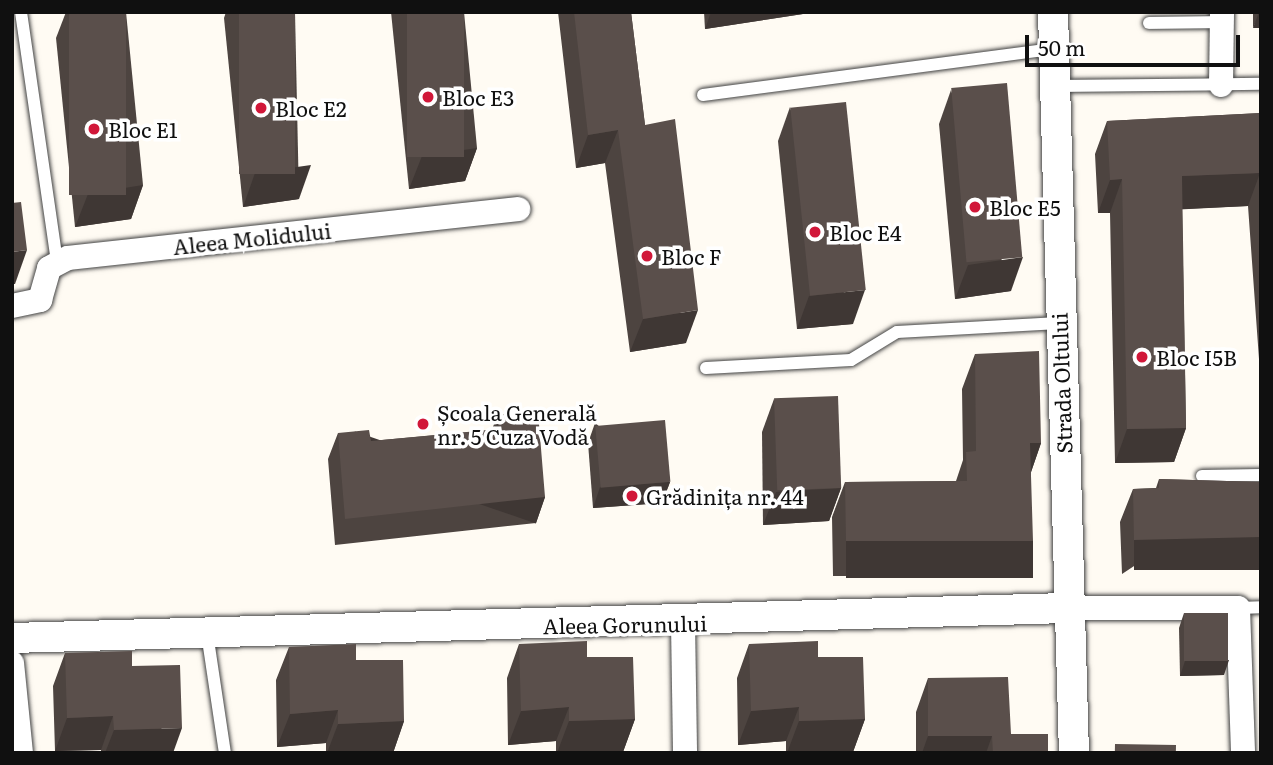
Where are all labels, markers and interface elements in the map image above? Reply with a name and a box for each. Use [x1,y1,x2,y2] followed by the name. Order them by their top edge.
[1028,21,1243,65] scale bar
[1038,31,1085,62] text: 50 m
[442,84,514,110] place label: Bloc E3
[420,89,436,105] marker: Bloc E3
[275,95,347,121] place label: Bloc E2
[253,100,269,116] marker: Bloc E2
[108,116,178,142] place label: Bloc E1
[86,121,102,137] marker: Bloc E1
[989,194,1061,220] place label: Bloc E5
[967,199,983,215] marker: Bloc E5
[172,217,332,259] street label: Aleea Molidului
[829,219,902,245] place label: Bloc E4
[807,224,823,240] marker: Bloc E4
[661,243,722,269] place label: Bloc F
[639,248,655,264] marker: Bloc F
[1046,312,1076,454] street label: Strada Oltului
[1156,344,1237,370] place label: Bloc I5B
[1134,349,1150,365] marker: Bloc I5B
[437,399,597,449] place label: Școala Generală nr. 5 Cuza Vodă
[415,416,431,432] marker: Școala Generală nr. 5 Cuza Vodă
[646,483,804,509] place label: Grădinița nr. 44
[624,488,640,504] marker: Grădinița nr. 44
[543,610,707,638] street label: Aleea Gorunului

